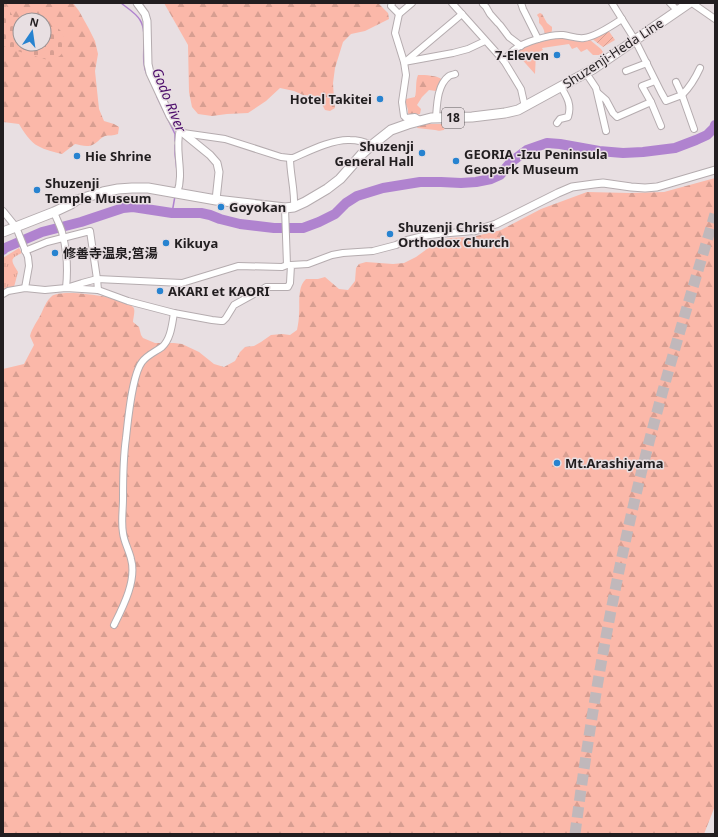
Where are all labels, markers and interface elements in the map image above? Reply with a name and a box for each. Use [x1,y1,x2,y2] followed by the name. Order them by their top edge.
[12,12,52,52] north arrow
[28,13,40,30] text: N
[559,14,667,92] street label: Shuzenji-Heda Line
[495,46,549,64] place label: 7-Eleven
[552,50,562,60] marker: 7-Eleven
[148,65,191,135] water label: Godo River
[290,90,372,108] place label: Hotel Takitei
[375,94,385,104] marker: Hotel Takitei
[442,108,464,128] road number: 18
[335,137,414,170] place label: Shuzenji General Hall
[464,145,608,178] place label: GEORIA -Izu Peninsula Geopark Museum
[85,147,152,165] place label: Hie Shrine
[417,148,427,158] marker: Shuzenji General Hall
[72,151,82,161] marker: Hie Shrine
[451,156,461,166] marker: GEORIA -Izu Peninsula Geopark Museum
[45,174,151,207] place label: Shuzenji Temple Museum
[32,185,42,195] marker: Shuzenji Temple Museum
[229,198,286,216] place label: Goyokan
[216,202,226,212] marker: Goyokan
[398,218,509,251] place label: Shuzenji Christ Orthodox Church
[385,229,395,239] marker: Shuzenji Christ Orthodox Church
[174,234,218,252] place label: Kikuya
[161,238,171,248] marker: Kikuya
[63,244,158,262] place label: 修善寺温泉;筥湯
[50,248,60,258] marker: 修善寺温泉;筥湯
[168,282,270,300] place label: AKARI et KAORI
[155,286,165,296] marker: AKARI et KAORI
[565,454,663,472] place label: Mt.Arashiyama
[552,458,562,468] marker: Mt.Arashiyama

